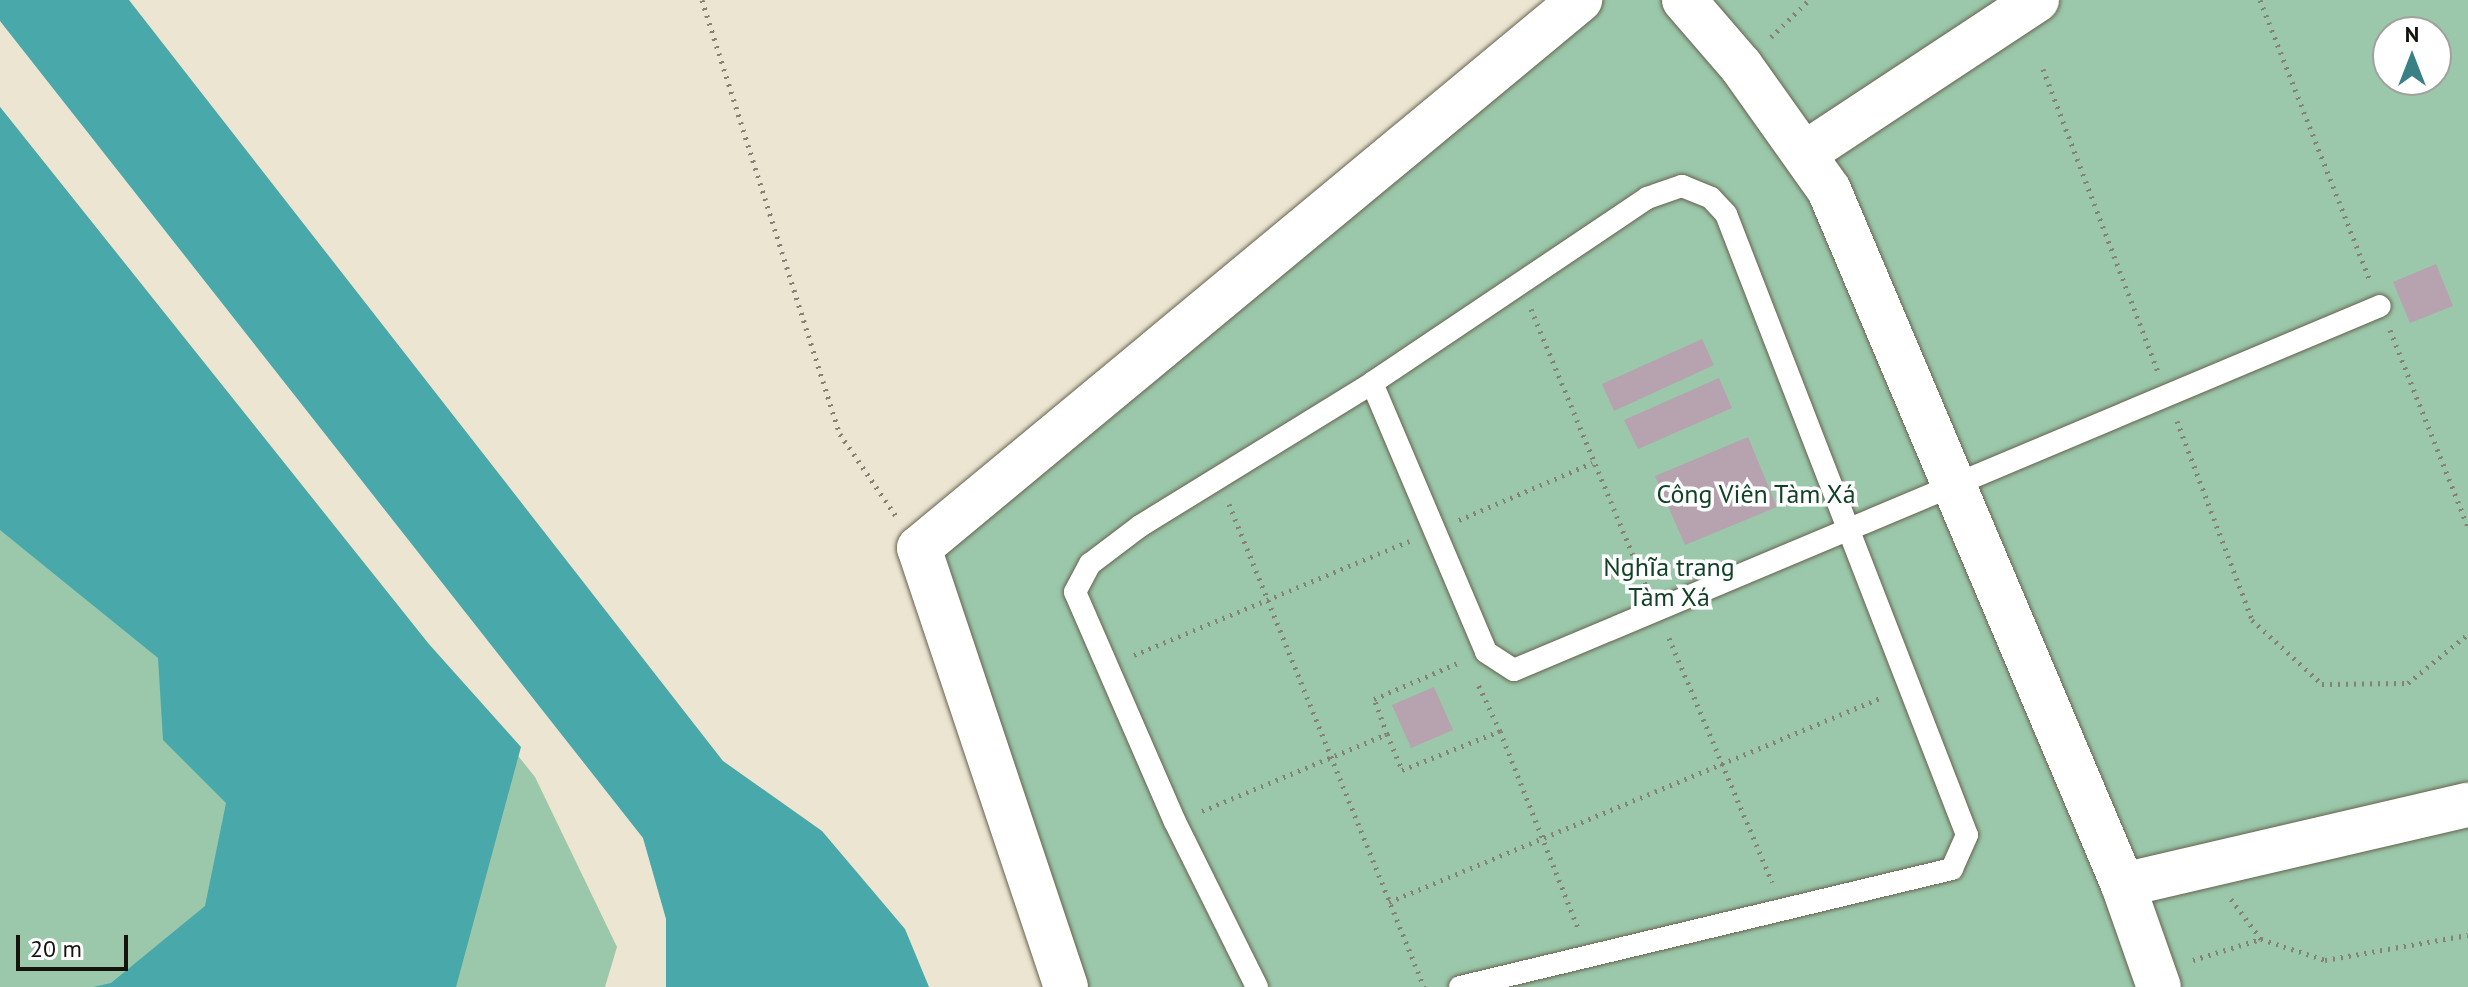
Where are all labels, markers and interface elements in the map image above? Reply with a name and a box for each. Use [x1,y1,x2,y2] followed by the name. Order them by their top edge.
[2372,16,2452,96] north arrow
[2405,20,2419,48] text: N
[1655,478,1857,510] park label: Công Viên Tàm Xá
[1603,551,1735,612] park label: Nghĩa trang Tàm Xá
[20,919,132,969] scale bar
[30,933,82,964] text: 20 m

